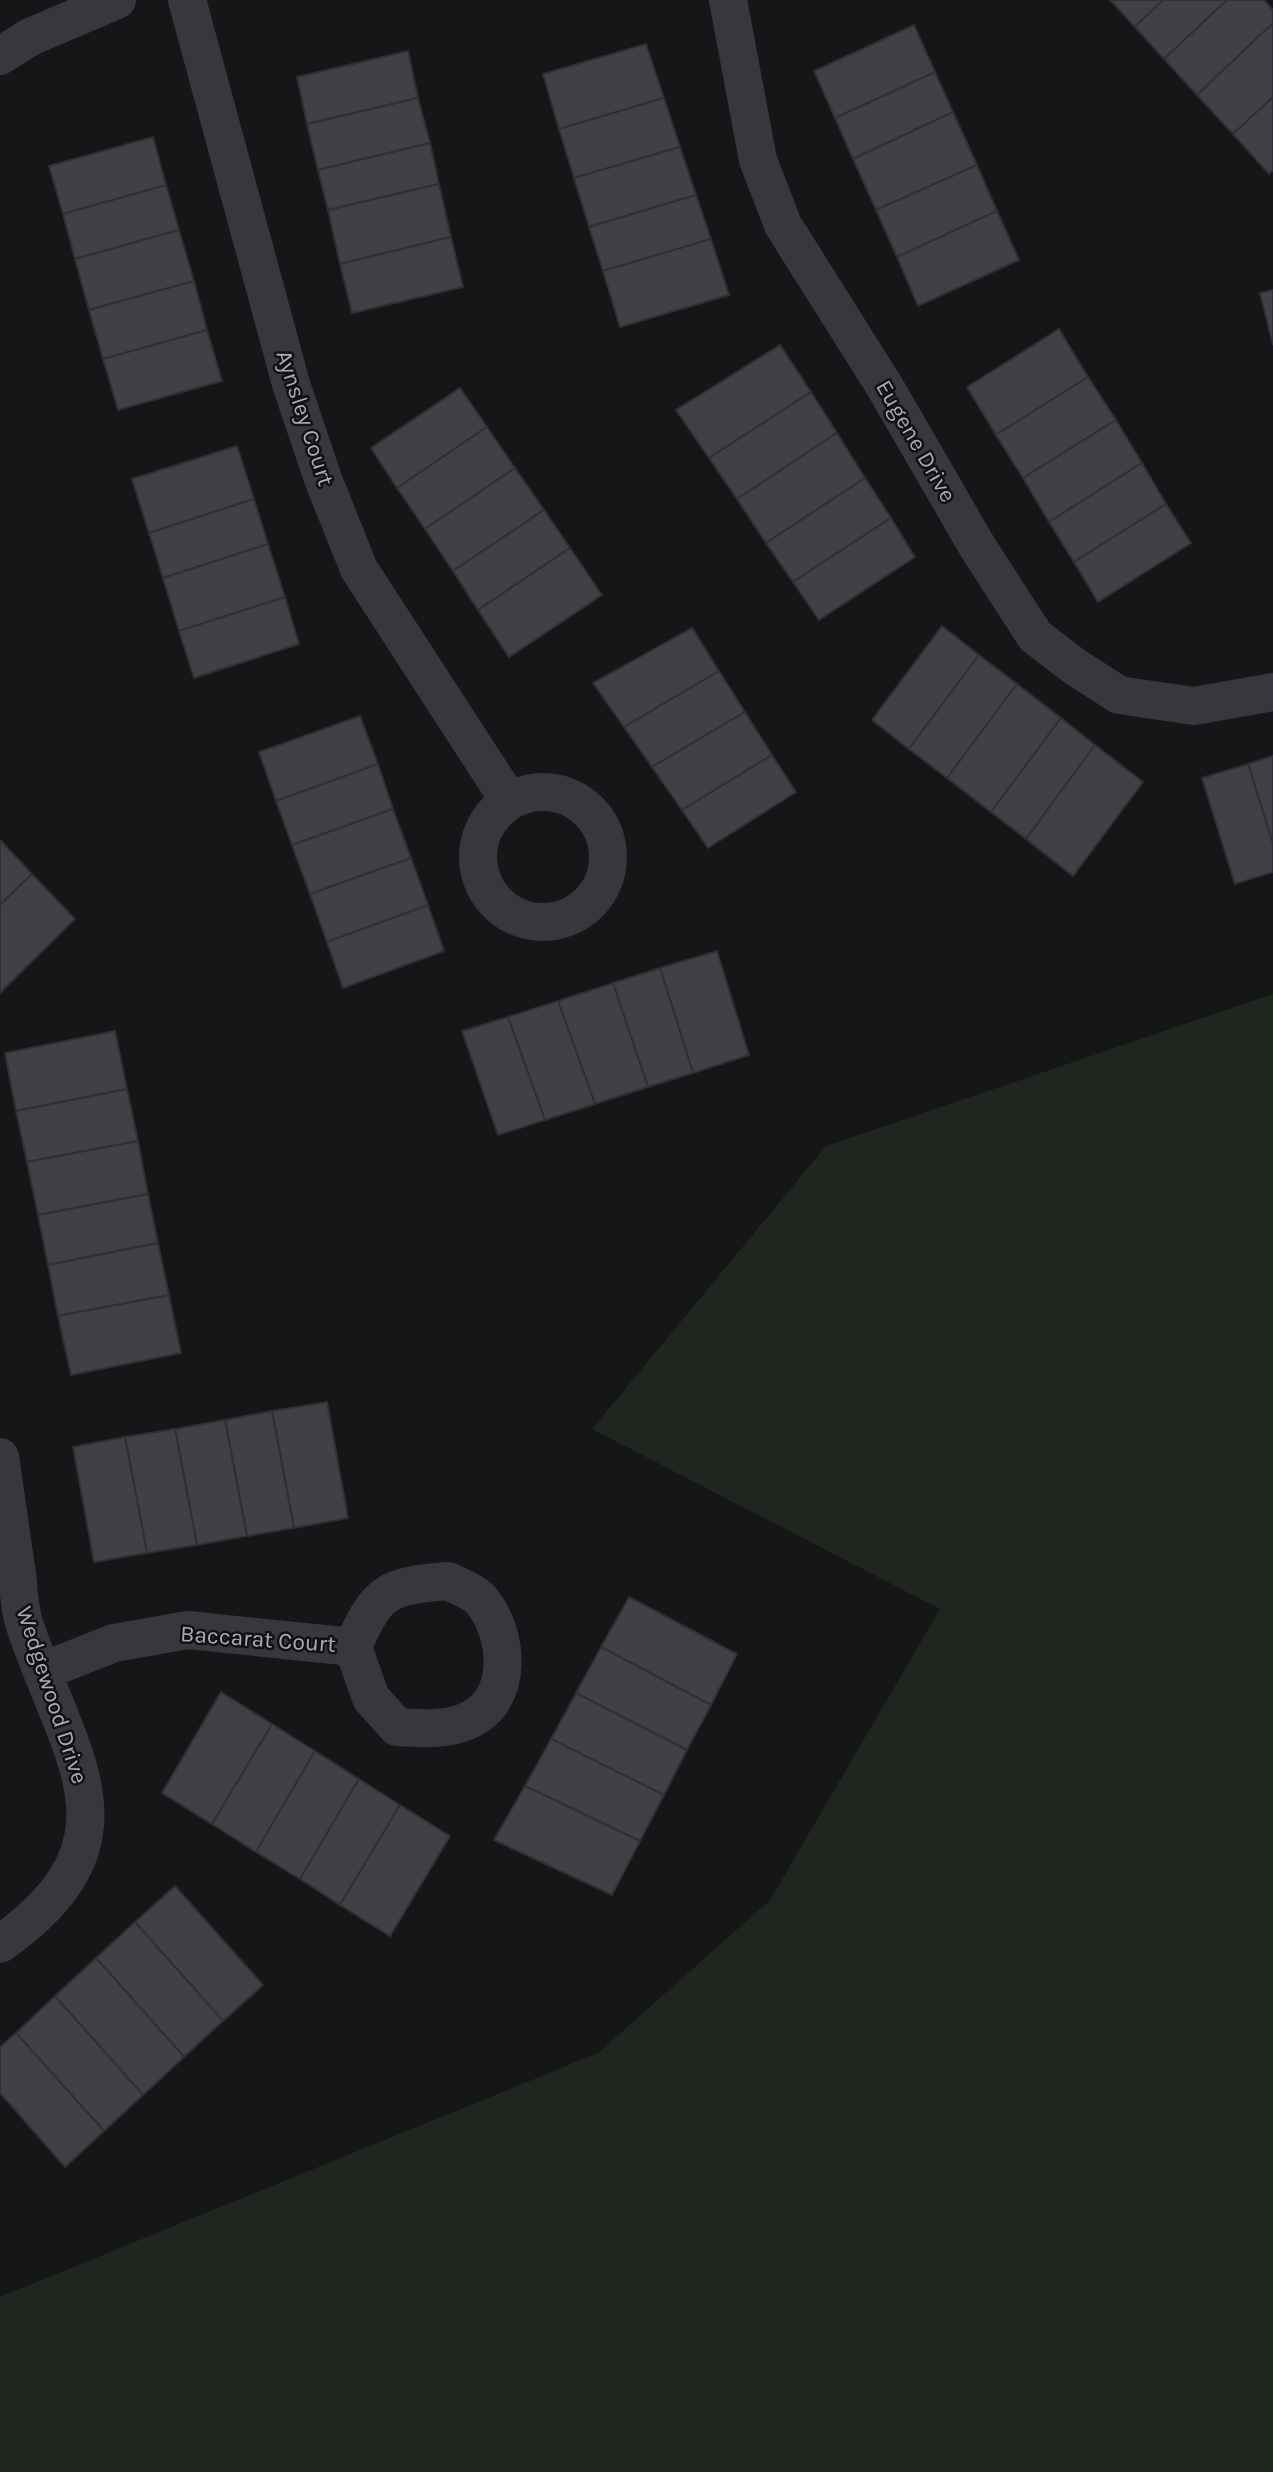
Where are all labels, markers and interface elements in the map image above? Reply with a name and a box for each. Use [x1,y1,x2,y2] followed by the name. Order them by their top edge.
[270,347,340,490] street label: Aynsley Court
[870,375,962,507] street label: Eugene Drive
[11,1603,93,1787] street label: Wedgewood Drive
[179,1620,337,1658] street label: Baccarat Court

